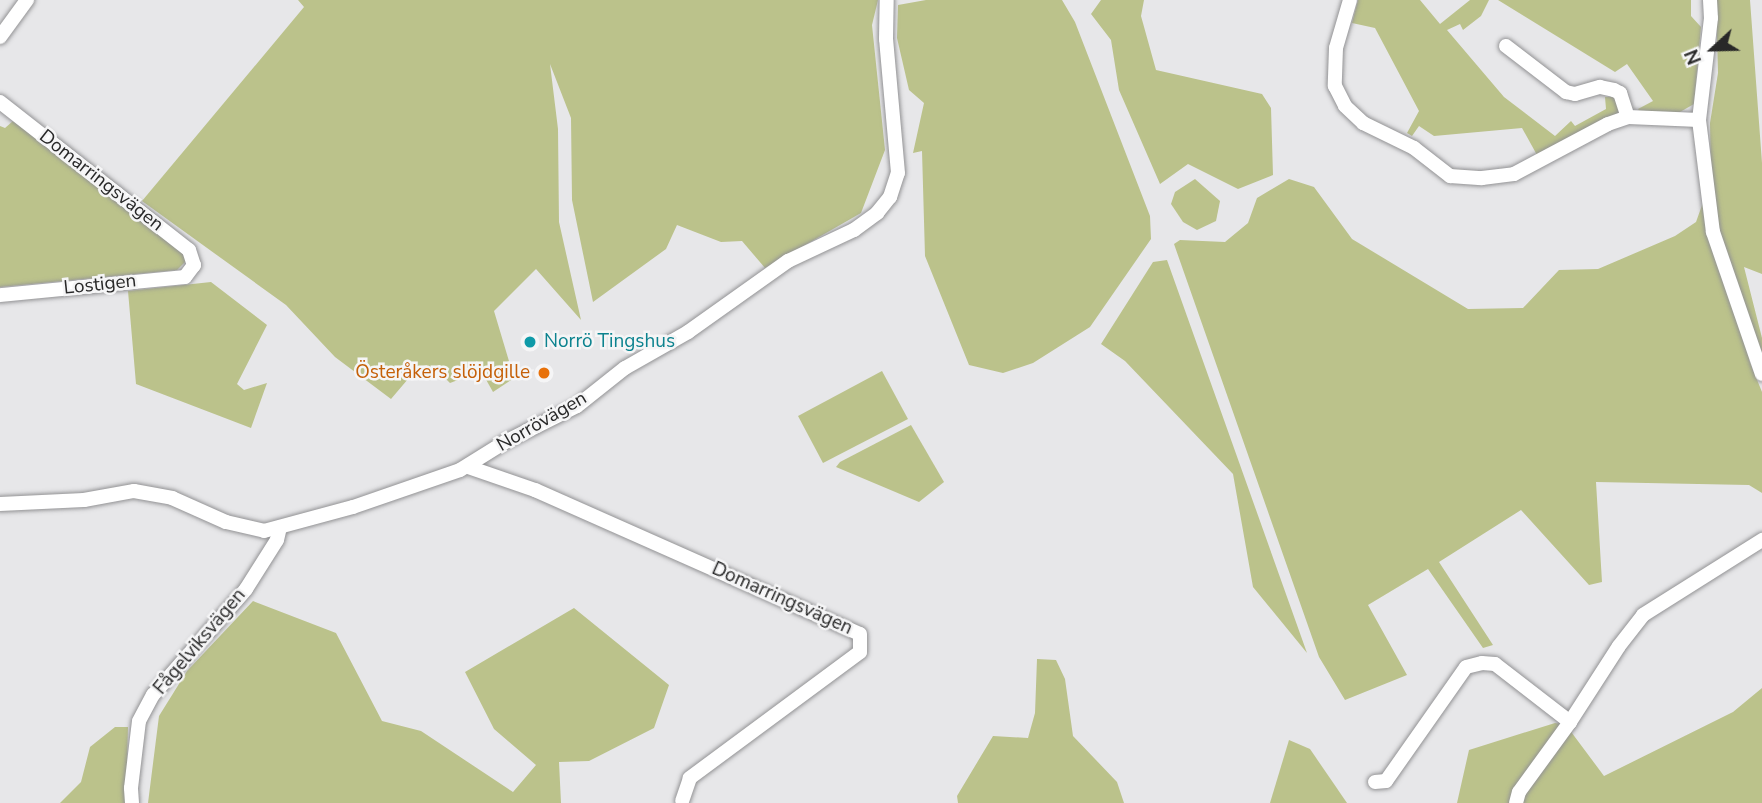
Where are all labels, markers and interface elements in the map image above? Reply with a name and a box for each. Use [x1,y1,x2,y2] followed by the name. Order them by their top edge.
[1678,14,1748,84] north arrow
[1679,45,1708,68] text: N
[34,125,168,237] street label: Domarringsvägen
[63,270,137,300] street label: Lostigen
[544,331,675,353] place label: Norrö Tingshus
[522,334,538,350] marker: Norrö Tingshus
[355,362,530,384] place label: Österåkers slöjdgille
[536,365,552,381] marker: Österåkers slöjdgille
[493,387,591,457] street label: Norrövägen
[708,558,856,640] street label: Domarringsvägen
[149,585,251,699] street label: Fågelviksvägen

